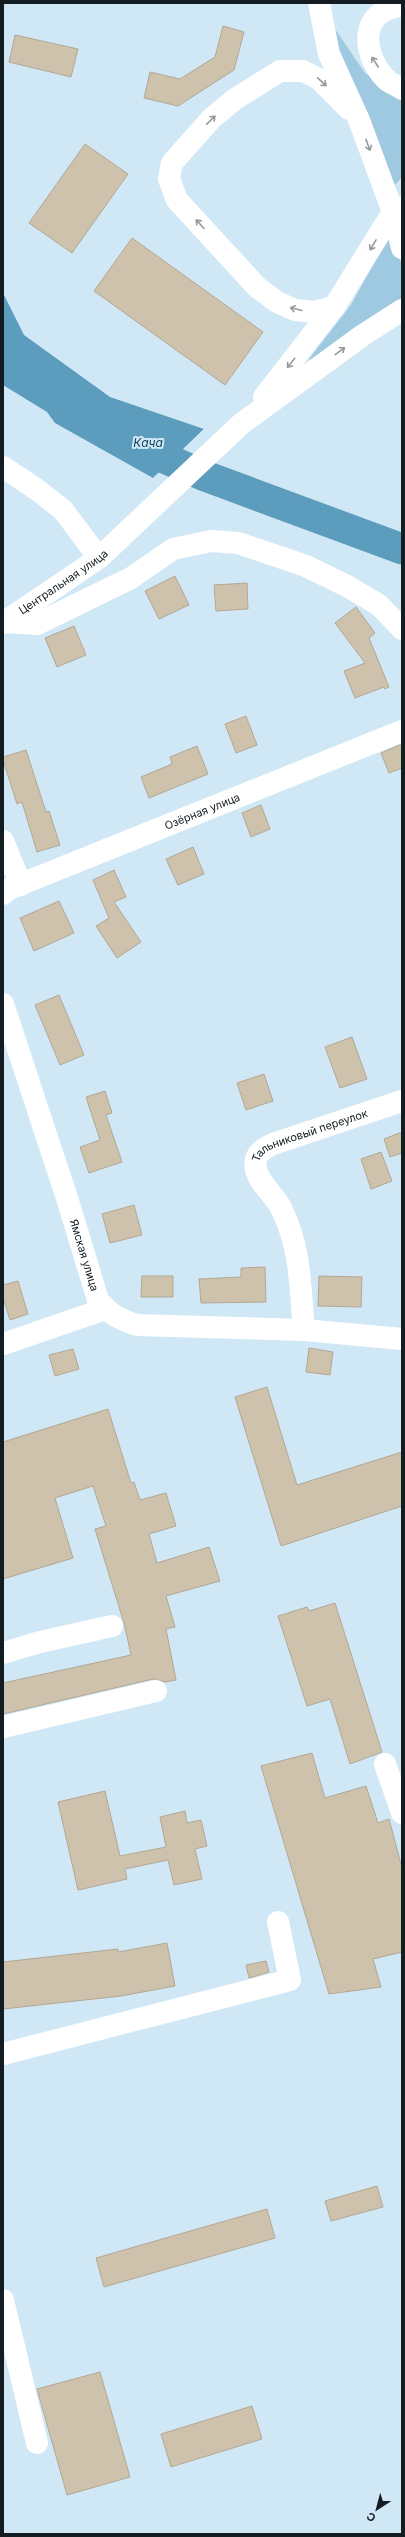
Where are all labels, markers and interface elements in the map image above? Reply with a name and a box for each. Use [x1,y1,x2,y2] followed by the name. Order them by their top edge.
[371,57,379,68] one-way arrow
[317,78,327,87] one-way arrow
[206,115,216,125] one-way arrow
[365,138,373,150] one-way arrow
[195,219,204,229] one-way arrow
[369,239,377,250] one-way arrow
[289,305,302,312] one-way arrow
[335,347,346,355] one-way arrow
[286,358,295,369] one-way arrow
[133,435,163,450] water label: Кача
[16,546,111,617] street label: Центральная улица
[162,790,242,833] street label: Озёрная улица
[249,1106,369,1163] street label: Тальниковый переулок
[67,1217,102,1293] street label: Ямская улица
[357,2489,397,2529] north arrow
[364,2509,379,2525] text: С

